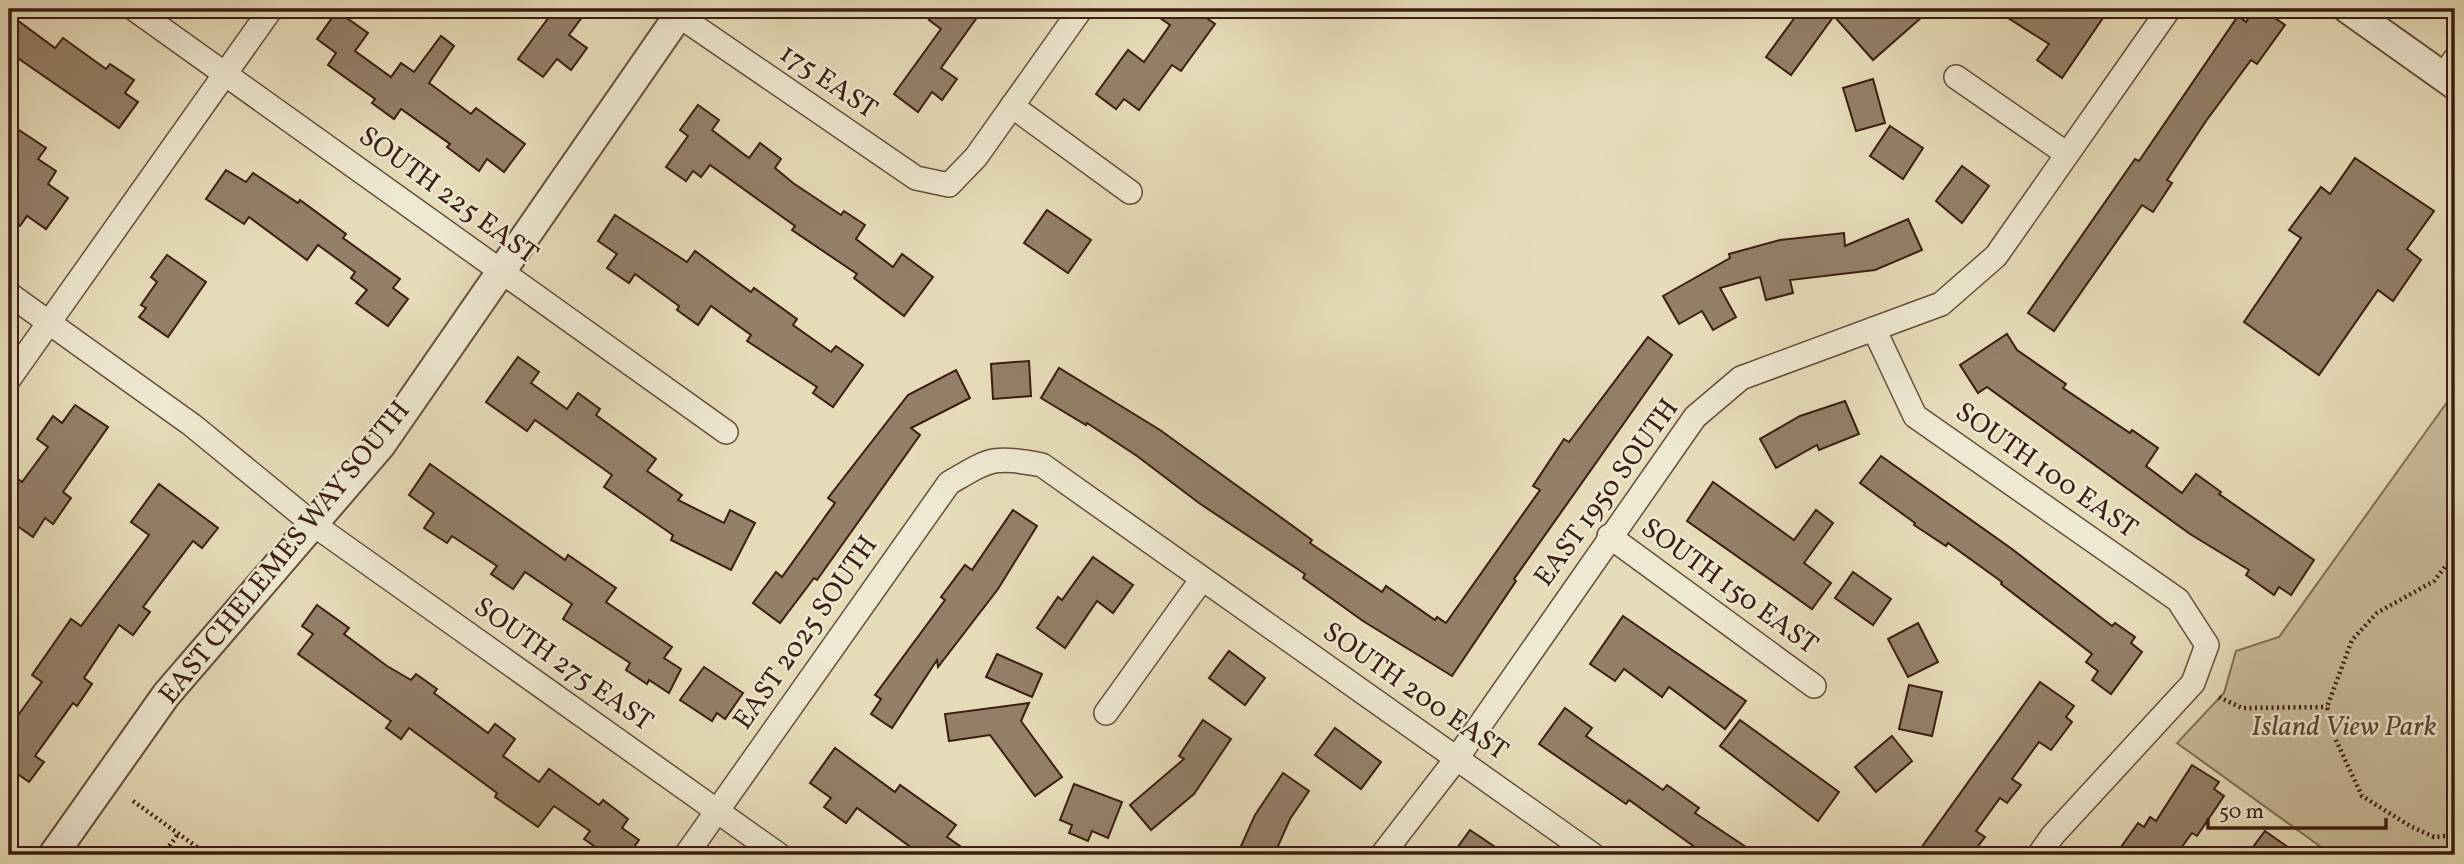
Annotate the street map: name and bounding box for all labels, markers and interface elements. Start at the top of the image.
street label: 175 EAST [771,35,885,129]
street label: SOUTH 225 EAST [350,118,546,274]
street label: EAST 1950 SOUTH [1525,391,1689,595]
street label: EAST CHELEMES WAY SOUTH [150,393,420,713]
street label: SOUTH 100 EAST [1947,393,2145,549]
street label: SOUTH 150 EAST [1632,509,1826,665]
street label: EAST 2025 SOUTH [724,528,888,738]
street label: SOUTH 275 EAST [465,588,661,742]
street label: SOUTH 200 EAST [1314,613,1516,771]
park label: Island View Park [2251,708,2437,747]
scale bar [2208,787,2387,831]
text: 50 m [2219,798,2264,827]

